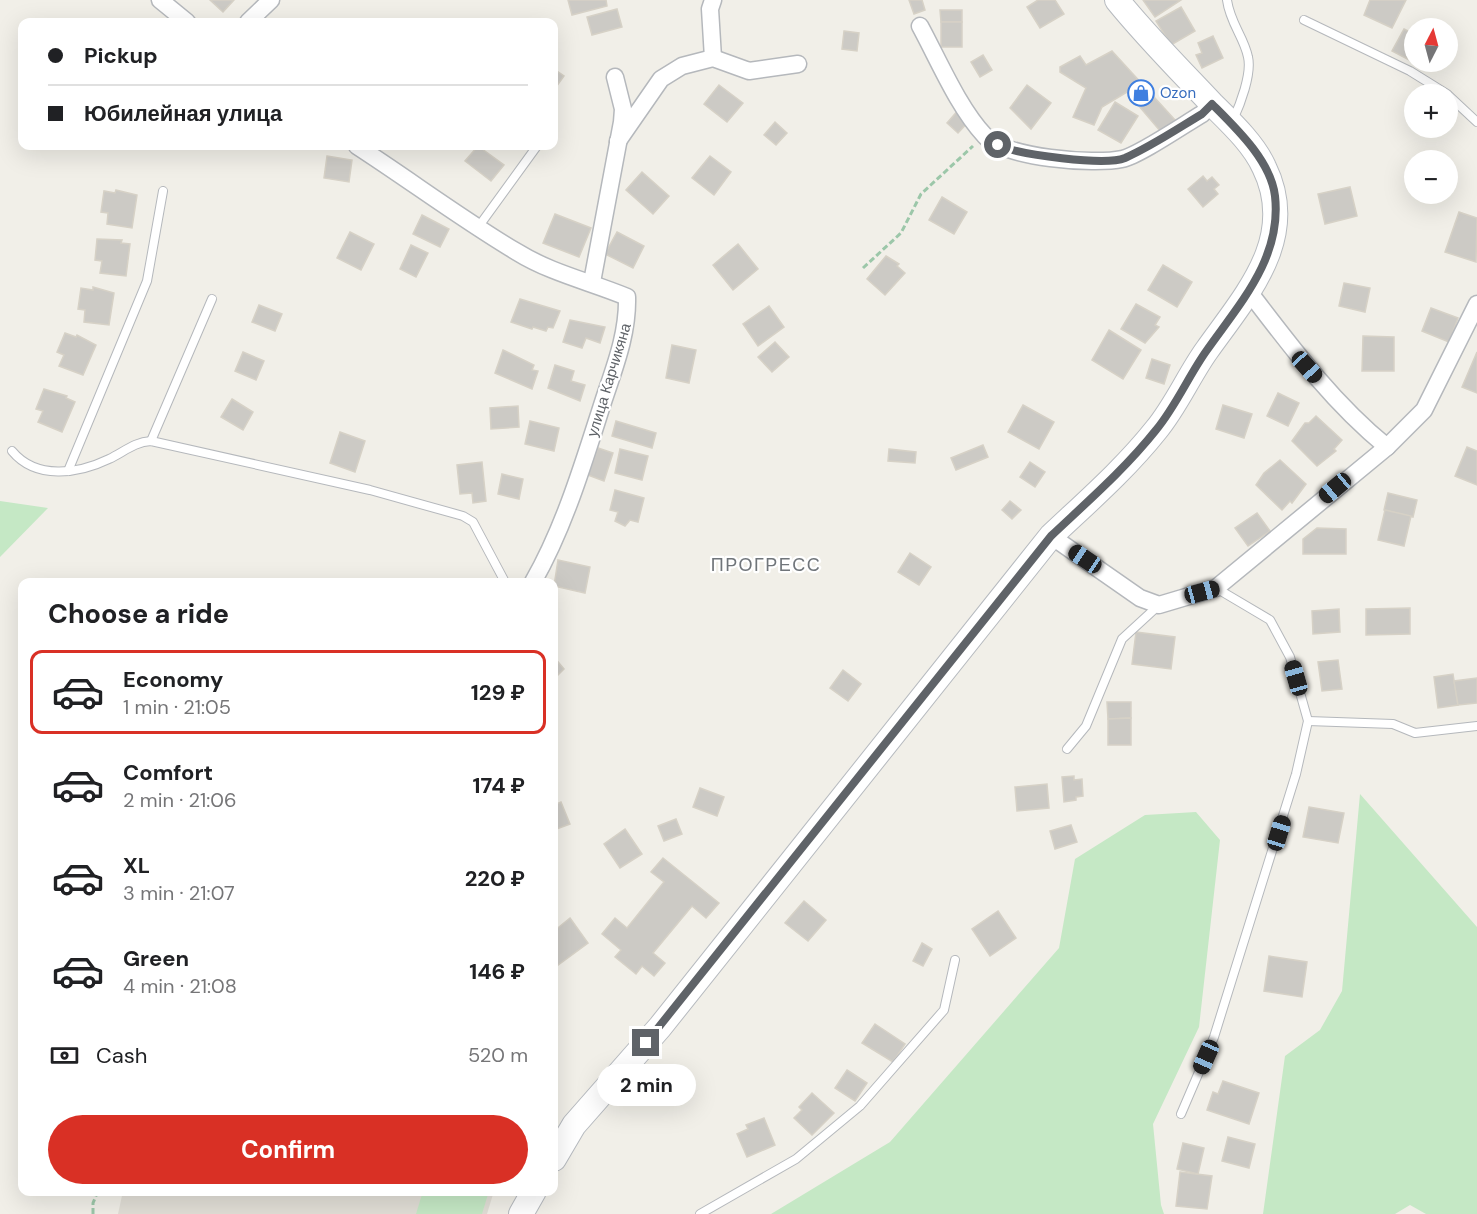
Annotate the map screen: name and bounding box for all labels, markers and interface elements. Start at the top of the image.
north arrow [1404,18,1458,72]
map controls [1404,18,1458,204]
text: Pickup [84,41,158,70]
shop icon: Ozon [1126,78,1156,108]
place label: Ozon [1160,83,1196,103]
button: + [1404,84,1458,138]
text: Юбилейная улица [84,99,282,128]
route start [984,131,1011,158]
button: − [1404,150,1458,204]
street label: улица Карчикяна [582,320,636,439]
car [1288,348,1326,386]
car [1315,470,1355,506]
car [1065,541,1105,577]
district label: ПРОГРЕСС [711,553,821,577]
car [1182,579,1222,605]
text: Choose a ride [48,596,229,631]
car [1282,658,1310,698]
icon: car [51,665,105,719]
text: Economy [123,665,223,694]
text: 129 ₽ [471,678,525,707]
text: 1 min · 21:05 [123,694,231,720]
icon: car [51,758,105,812]
text: Comfort [123,758,213,787]
text: 174 ₽ [473,771,525,800]
text: 2 min · 21:06 [123,787,237,813]
car [1265,813,1293,853]
icon: car [51,851,105,905]
text: XL [123,851,150,880]
text: 220 ₽ [465,864,525,893]
text: 3 min · 21:07 [123,880,235,906]
icon: car [51,944,105,998]
text: Green [123,944,189,973]
text: 146 ₽ [469,957,525,986]
text: 4 min · 21:08 [123,973,237,999]
route end [632,1029,659,1056]
car [1190,1037,1222,1077]
icon: cash [48,1039,81,1072]
text: Cash [96,1041,147,1070]
text: 520 m [468,1042,528,1068]
callout: 2 min [596,1064,696,1106]
text: 2 min [620,1072,673,1098]
button: Confirm [48,1115,528,1184]

